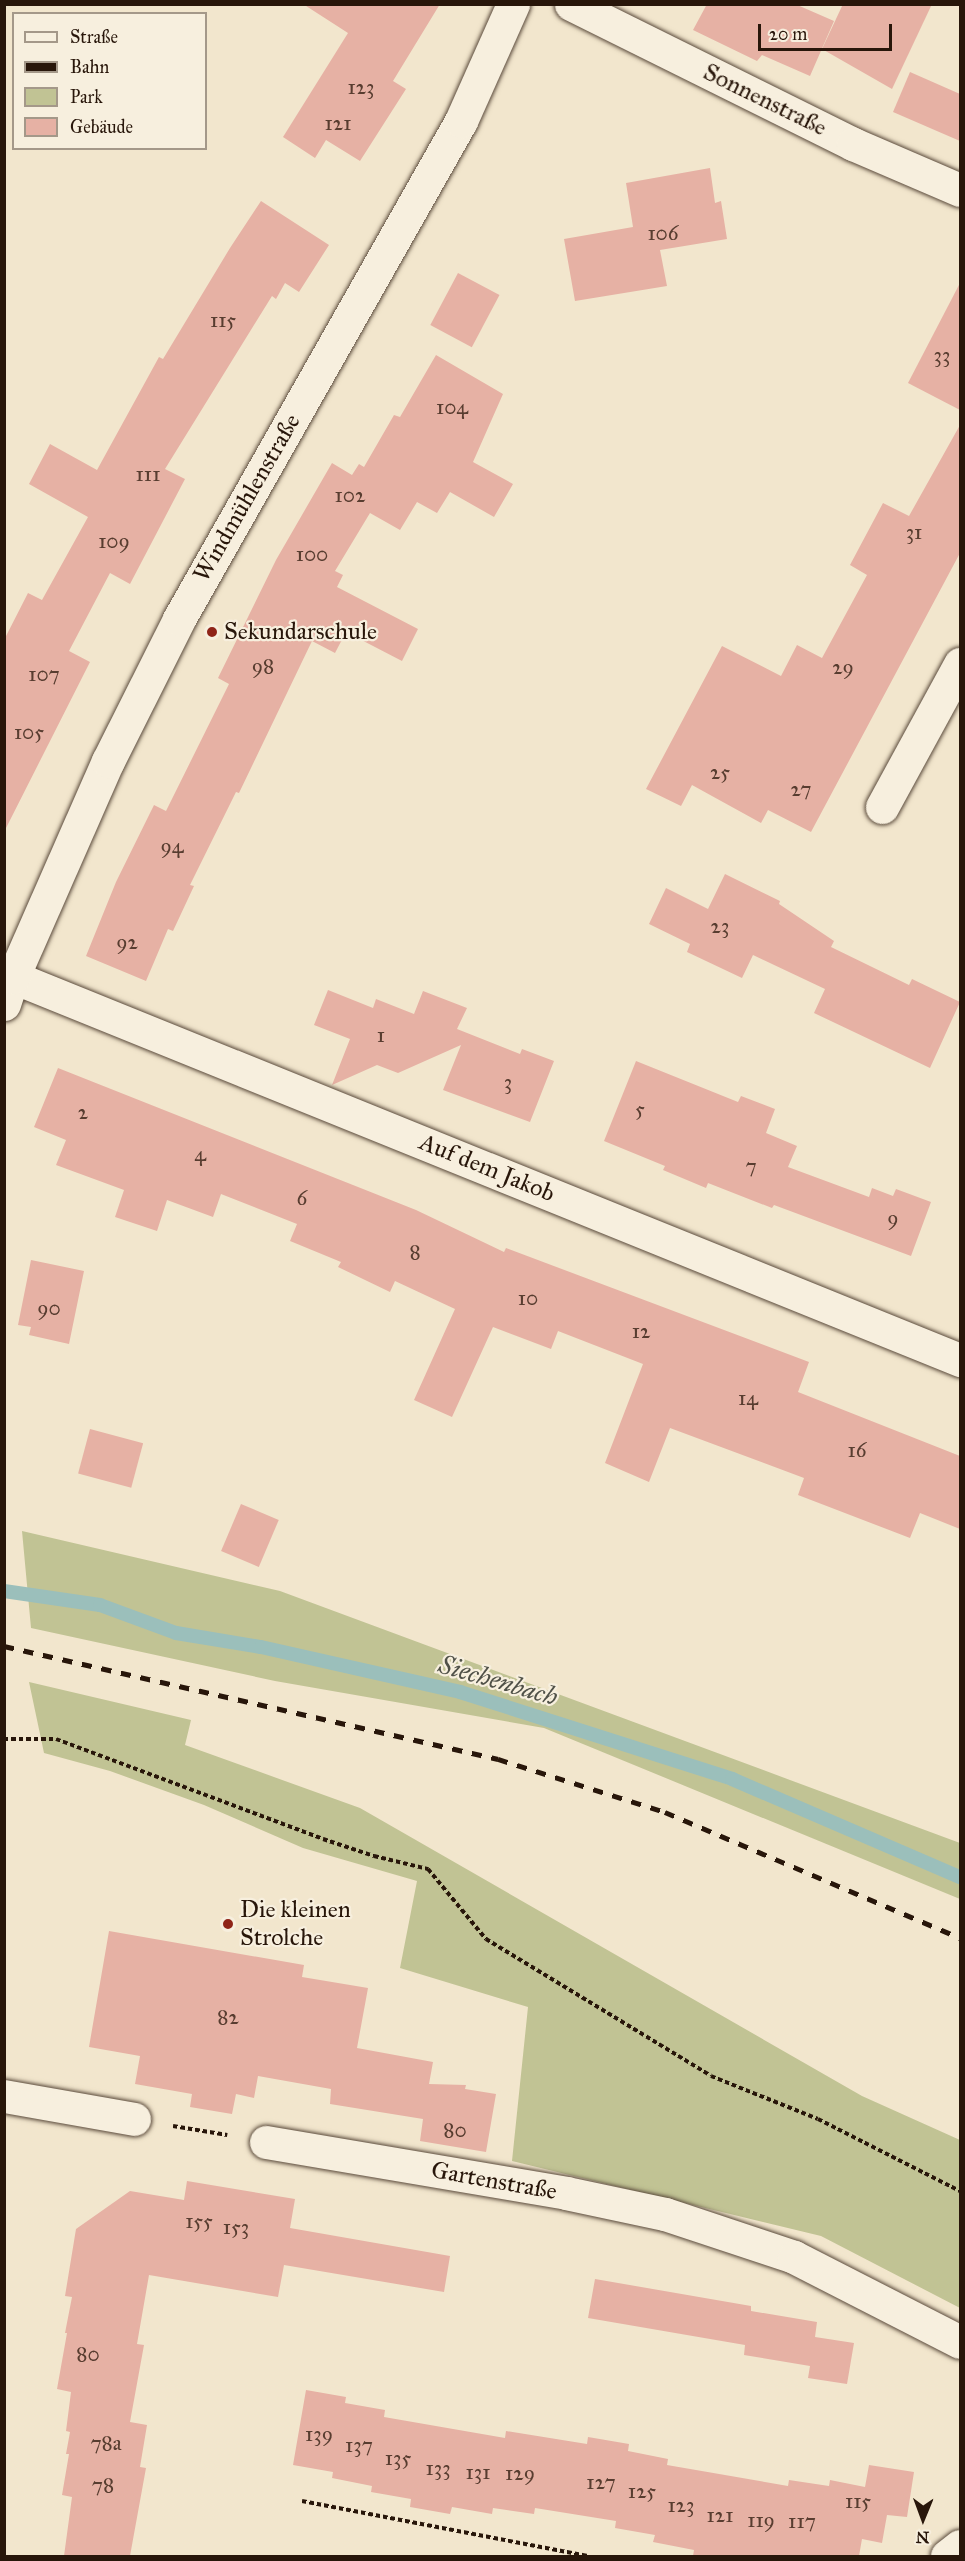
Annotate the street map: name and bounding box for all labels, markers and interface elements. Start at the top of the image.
legend [12,12,207,150]
scale bar [761,12,894,50]
text: 20 m [769,23,807,45]
text: Straße [70,26,118,48]
text: Bahn [70,56,109,78]
street label: Sonnenstraße [699,58,831,142]
house number: 123 [347,74,375,100]
text: Park [70,86,103,108]
house number: 121 [325,110,351,136]
text: Gebäude [70,116,133,138]
house number: 106 [647,220,679,246]
house number: 115 [210,307,236,333]
house number: 33 [934,342,950,368]
house number: 104 [436,394,468,420]
street label: Windmühlenstraße [187,409,307,587]
house number: 111 [136,461,160,487]
house number: 102 [335,482,365,508]
house number: 31 [906,519,922,545]
house number: 109 [98,528,130,554]
house number: 100 [296,541,328,567]
place label: Sekundarschule [224,618,377,646]
marker: Sekundarschule [205,625,219,639]
house number: 98 [252,653,274,679]
house number: 29 [832,654,854,680]
house number: 107 [28,661,60,687]
house number: 105 [14,719,44,745]
house number: 25 [710,759,730,785]
house number: 27 [790,776,812,802]
house number: 94 [161,833,183,859]
house number: 23 [711,913,729,939]
house number: 92 [116,929,138,955]
house number: 1 [377,1022,385,1048]
house number: 3 [504,1069,512,1095]
house number: 5 [635,1096,645,1122]
house number: 2 [78,1099,88,1125]
street label: Auf dem Jakob [415,1128,559,1208]
house number: 4 [194,1141,206,1167]
house number: 7 [745,1153,757,1179]
house number: 6 [297,1185,307,1211]
house number: 9 [887,1205,899,1231]
house number: 8 [409,1239,421,1265]
house number: 10 [518,1285,538,1311]
house number: 90 [37,1295,61,1321]
house number: 12 [632,1318,650,1344]
house number: 14 [738,1385,758,1411]
house number: 16 [847,1437,867,1463]
water label: Siechenbach [435,1649,561,1713]
place label: Die kleinen Strolche [240,1896,351,1952]
marker: Die kleinen Strolche [221,1917,235,1931]
house number: 82 [217,2004,239,2030]
house number: 80 [443,2117,467,2143]
street label: Gartenstraße [429,2156,559,2206]
house number: 155 [185,2208,213,2234]
house number: 153 [223,2214,249,2240]
house number: 80 [76,2341,100,2367]
house number: 139 [305,2421,333,2447]
house number: 78a [90,2430,122,2456]
house number: 137 [345,2432,373,2458]
house number: 135 [385,2445,411,2471]
house number: 133 [425,2455,451,2481]
house number: 131 [466,2459,490,2485]
house number: 129 [505,2460,535,2486]
house number: 127 [586,2469,616,2495]
house number: 78 [92,2472,114,2498]
house number: 125 [628,2478,656,2504]
house number: 115 [845,2488,871,2514]
north arrow [893,2489,953,2549]
house number: 123 [667,2492,695,2518]
house number: 121 [707,2502,733,2528]
house number: 119 [747,2507,775,2533]
house number: 117 [788,2508,816,2534]
text: N [916,2528,930,2547]

